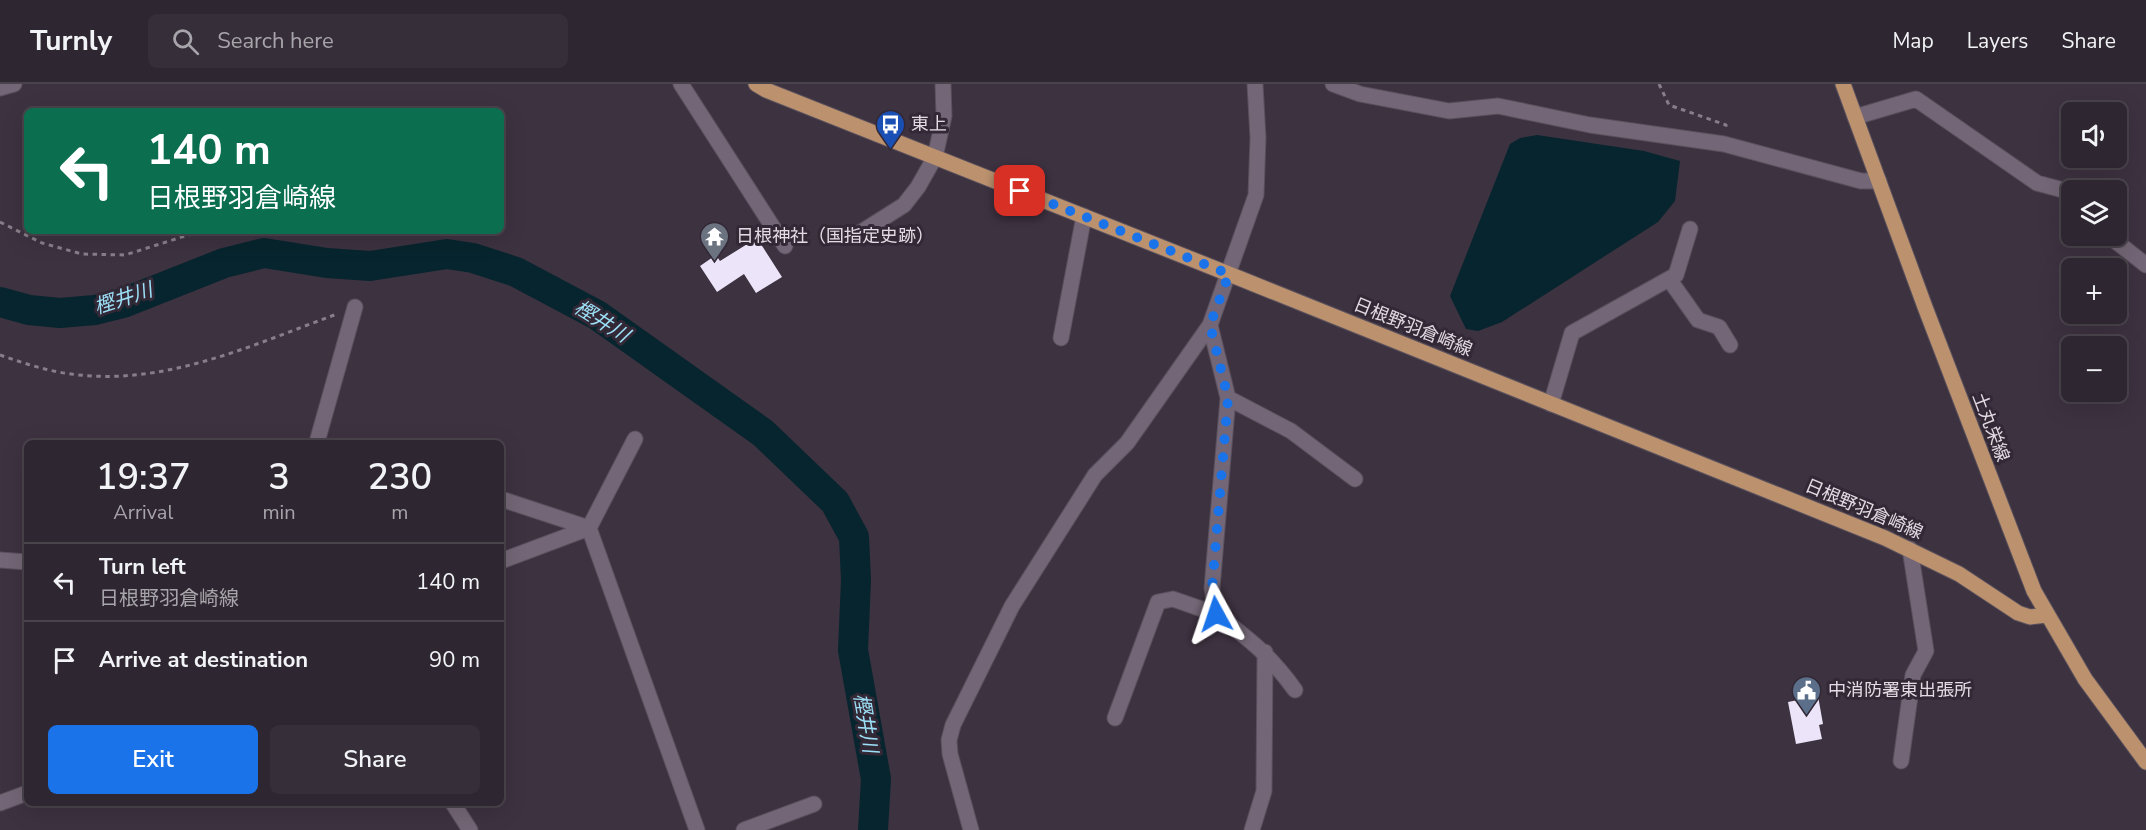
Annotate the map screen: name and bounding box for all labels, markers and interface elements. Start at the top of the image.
search box [148,14,568,68]
text: Turnly [30,22,112,60]
icon: search [169,25,202,58]
text: Search here [217,26,334,56]
text: Map [1892,27,1934,55]
text: Layers [1967,27,2028,55]
text: Share [2061,27,2116,55]
map controls [2061,102,2127,402]
button: sound [2061,102,2127,168]
bus stop icon: 東上 [874,108,906,150]
place label: 東上 [911,112,947,136]
text: 140 m [147,122,271,179]
icon: left [48,132,126,210]
pin [994,165,1045,216]
icon: arrive [1003,174,1036,207]
text: 日根野羽倉崎線 [147,180,336,217]
button: layers [2061,180,2127,246]
temple icon: 日根神社（国指定史跡） [699,220,731,262]
place label: 日根神社（国指定史跡） [736,224,934,248]
button: + [2061,258,2127,324]
water label: 樫井川 [90,276,158,321]
street label: 日根野羽倉崎線 [1350,292,1476,362]
water label: 樫井川 [569,294,636,350]
button: − [2061,336,2127,402]
street label: 土丸栄線 [1967,389,2015,465]
text: 19:37 [96,453,191,502]
text: 3 [268,453,290,502]
text: 230 [367,453,432,502]
street label: 日根野羽倉崎線 [1801,473,1927,545]
text: Arrival [113,499,173,526]
text: min [263,499,296,526]
text: m [391,499,408,526]
text: Turn left [99,552,186,582]
icon: left [48,566,81,599]
text: 140 m [416,567,480,597]
position arrow [1184,582,1248,646]
text: 日根野羽倉崎線 [99,585,239,612]
icon: arrive [48,644,81,677]
text: Arrive at destination [99,645,308,675]
text: 90 m [429,645,480,675]
public building icon: 中消防署東出張所 [1791,674,1823,716]
place label: 中消防署東出張所 [1828,678,1972,702]
water label: 樫井川 [847,691,884,757]
button: Exit [48,725,258,794]
button: Share [270,725,480,794]

